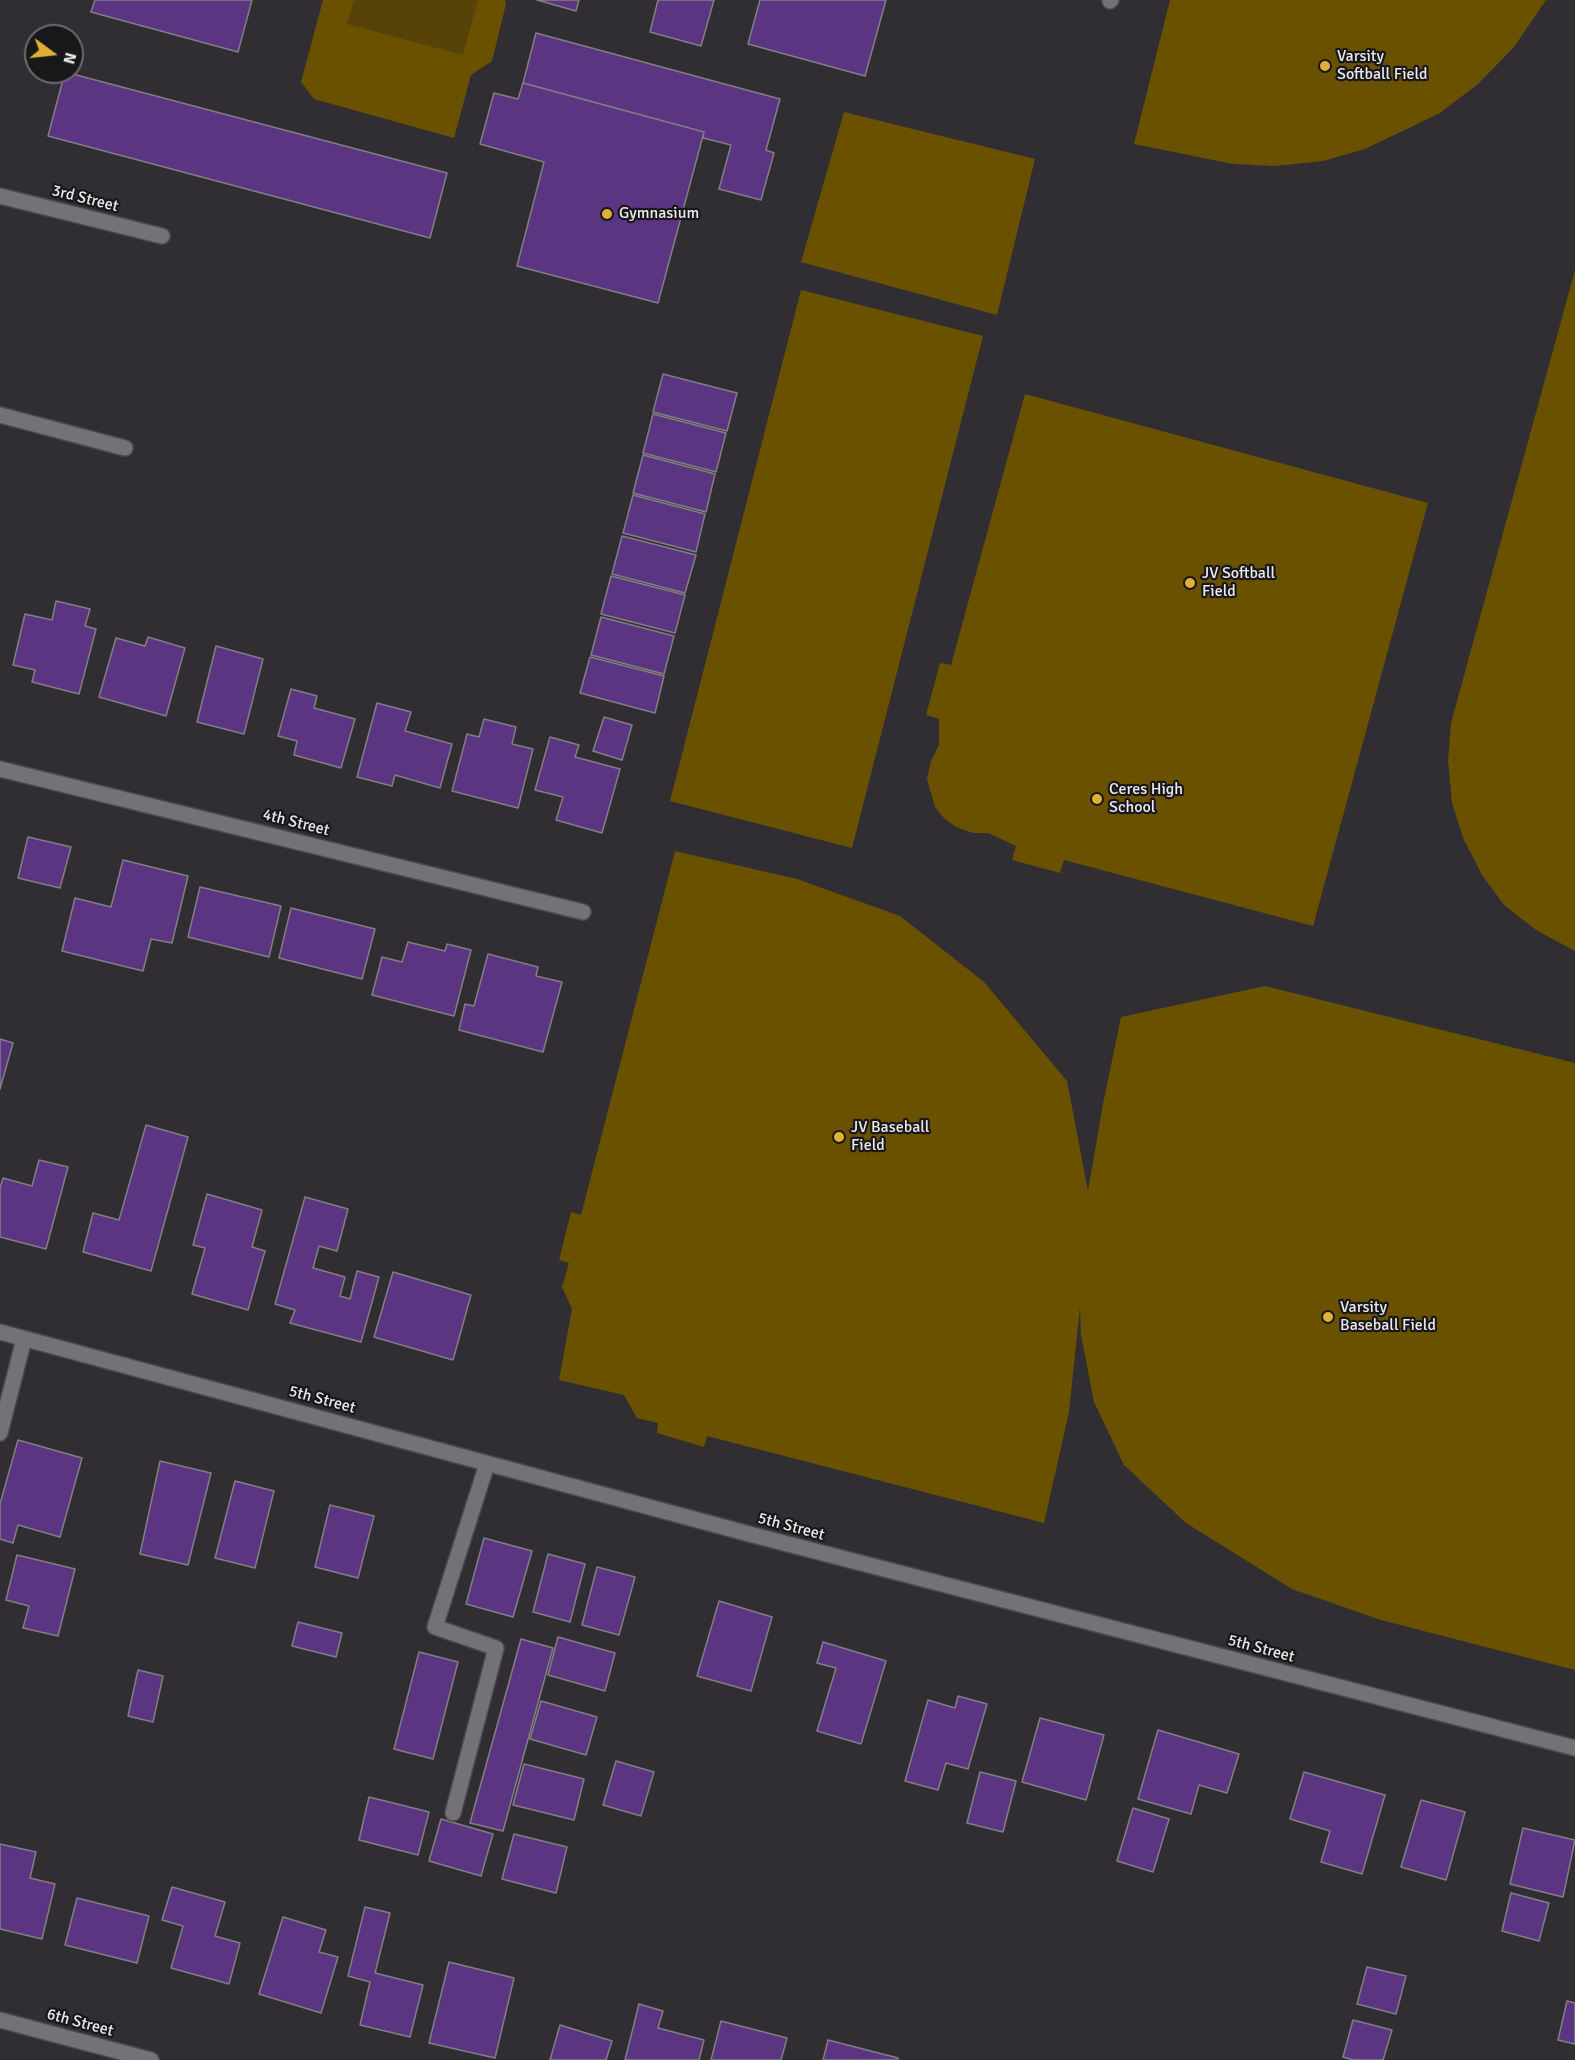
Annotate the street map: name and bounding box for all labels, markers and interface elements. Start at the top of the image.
north arrow [24,24,84,84]
place label: Varsity Softball Field [1337,47,1428,85]
text: N [58,50,81,66]
marker: Varsity Softball Field [1318,59,1332,73]
street label: 3rd Street [50,181,120,217]
place label: Gymnasium [619,204,699,224]
marker: Gymnasium [600,207,614,221]
place label: JV Softball Field [1202,564,1275,602]
marker: JV Softball Field [1183,576,1197,590]
place label: Ceres High School [1109,780,1183,818]
marker: Ceres High School [1090,792,1104,806]
street label: 4th Street [261,805,331,841]
place label: JV Baseball Field [851,1118,929,1156]
marker: JV Baseball Field [832,1130,846,1144]
place label: Varsity Baseball Field [1340,1298,1436,1336]
marker: Varsity Baseball Field [1321,1310,1335,1324]
street label: 5th Street [287,1382,357,1418]
street label: 5th Street [756,1509,826,1545]
street label: 5th Street [1226,1631,1296,1667]
street label: 6th Street [45,2005,115,2041]

